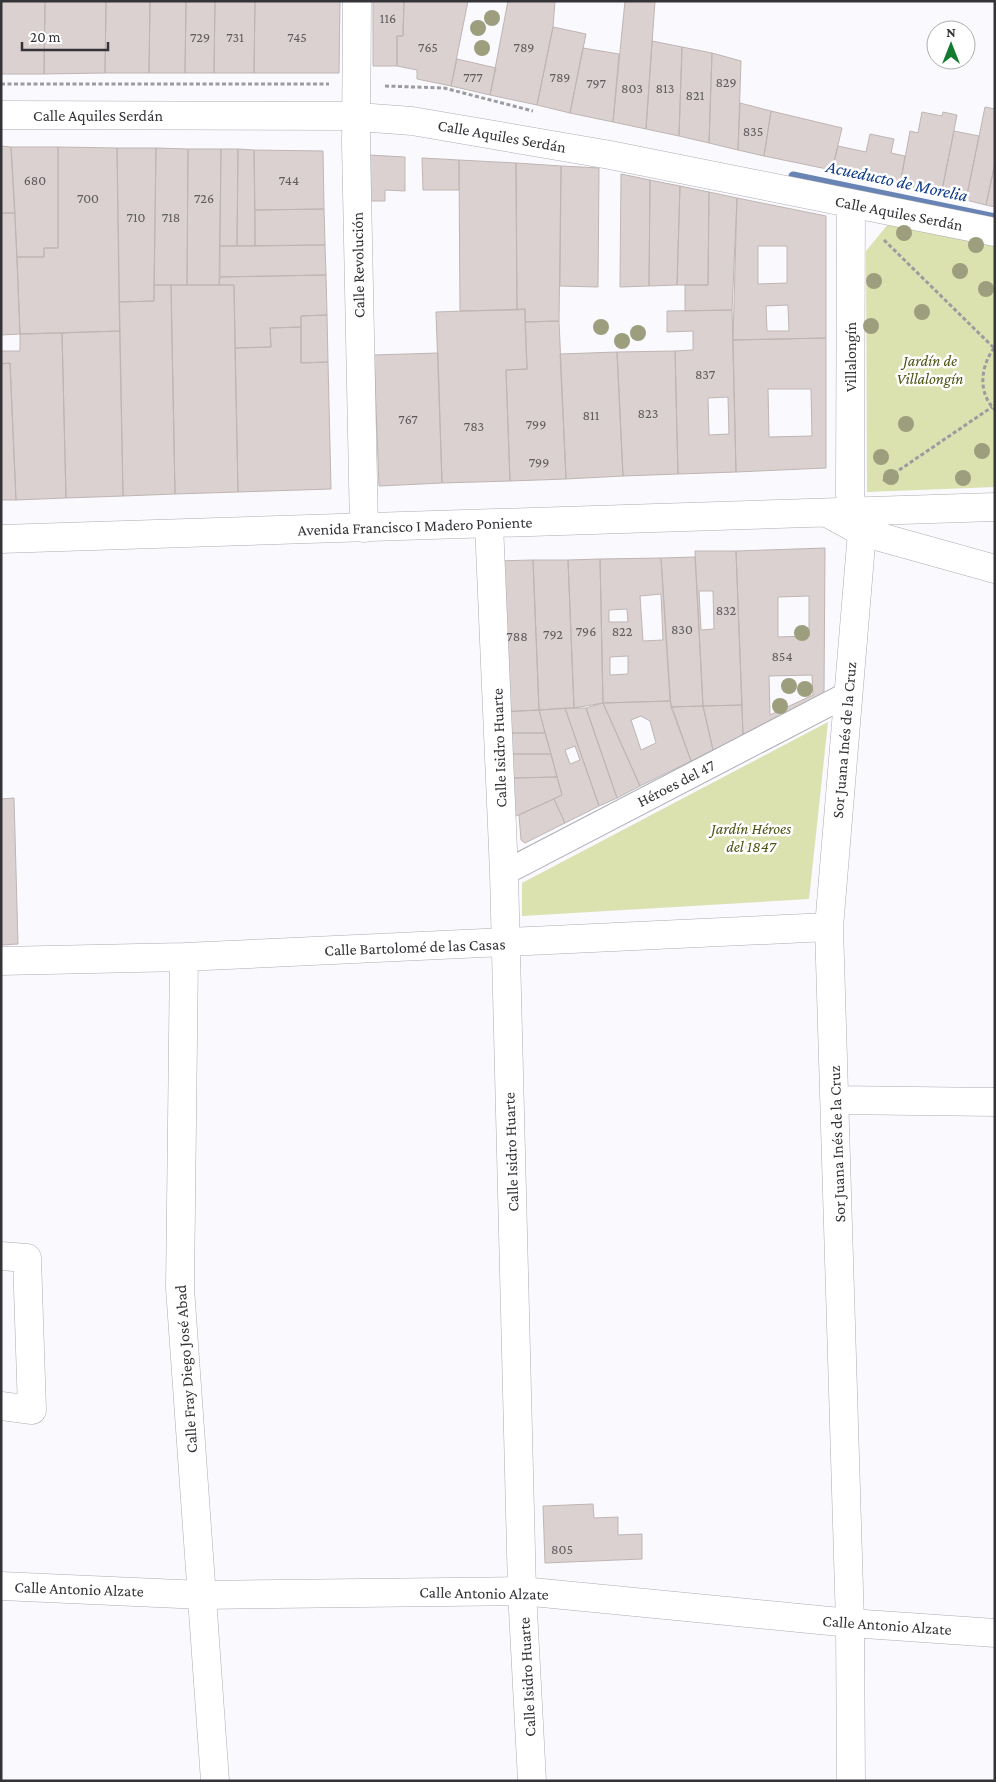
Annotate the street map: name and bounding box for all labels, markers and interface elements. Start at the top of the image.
house number: 116 [380,10,396,26]
scale bar [22,20,109,52]
north arrow [926,20,976,70]
text: N [946,24,956,40]
text: 20 m [30,29,61,45]
house number: 729 [190,29,210,45]
house number: 731 [226,29,244,45]
house number: 745 [287,29,307,45]
house number: 765 [418,39,438,55]
house number: 789 [514,39,534,55]
house number: 777 [463,69,483,85]
house number: 789 [550,69,570,85]
house number: 829 [715,74,737,90]
house number: 797 [586,75,606,91]
house number: 803 [621,80,643,96]
house number: 813 [656,80,674,96]
house number: 821 [686,87,705,103]
street label: Calle Aquiles Serdán [33,107,163,125]
street label: Calle Aquiles Serdán [436,116,568,157]
house number: 835 [743,123,763,139]
water label: Acueducto de Morelia [823,156,970,206]
house number: 680 [24,172,46,188]
house number: 744 [279,172,299,188]
house number: 700 [77,190,99,206]
house number: 726 [194,190,214,206]
street label: Calle Aquiles Serdán [833,192,965,235]
house number: 710 [126,209,146,225]
house number: 718 [162,209,180,225]
street label: Calle Revolución [349,211,367,318]
street label: Villalongín [842,322,860,392]
park label: Jardín de Villalongín [897,352,963,388]
house number: 837 [695,366,716,382]
house number: 823 [638,405,658,421]
house number: 811 [583,407,600,423]
house number: 767 [398,411,418,427]
house number: 799 [526,416,546,432]
house number: 783 [464,418,484,434]
house number: 799 [529,454,549,470]
street label: Avenida Francisco I Madero Poniente [297,513,533,539]
house number: 832 [716,602,737,618]
house number: 830 [671,621,693,637]
house number: 796 [576,623,596,639]
house number: 822 [612,623,633,639]
house number: 792 [543,626,563,642]
house number: 788 [506,628,528,644]
house number: 854 [771,648,793,664]
street label: Sor Juana Inés de la Cruz [829,661,860,819]
street label: Calle Isidro Huarte [488,688,510,808]
street label: Héroes del 47 [634,756,718,810]
park label: Jardín Héroes del 1847 [708,820,791,855]
street label: Calle Bartolomé de las Casas [324,935,506,959]
street label: Sor Juana Inés de la Cruz [826,1065,849,1223]
street label: Calle Isidro Huarte [500,1092,522,1212]
street label: Calle Fray Diego José Abad [172,1284,201,1454]
house number: 805 [551,1541,573,1557]
street label: Calle Antonio Alzate [14,1578,144,1600]
street label: Calle Antonio Alzate [419,1583,549,1603]
street label: Calle Antonio Alzate [822,1612,952,1638]
street label: Calle Isidro Huarte [515,1617,539,1737]

